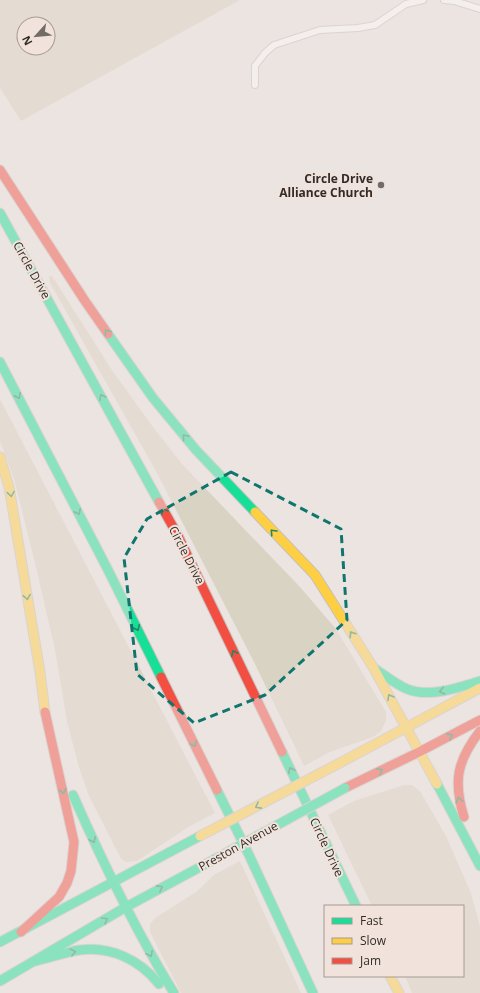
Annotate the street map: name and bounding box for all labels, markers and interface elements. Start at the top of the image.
north arrow [16,16,56,56]
text: N [18,33,35,48]
place label: Circle Drive Alliance Church [279,170,373,201]
marker: Circle Drive Alliance Church [376,180,386,190]
street label: Circle Drive [9,238,55,302]
one-way arrow [105,330,112,337]
one-way arrow [13,392,21,400]
one-way arrow [99,394,107,401]
one-way arrow [182,434,189,441]
one-way arrow [6,491,15,497]
one-way arrow [73,508,81,515]
one-way arrow [161,508,169,515]
street label: Circle Drive [165,523,209,587]
one-way arrow [271,529,278,536]
one-way arrow [22,594,31,600]
one-way arrow [132,623,140,631]
one-way arrow [349,631,357,638]
one-way arrow [231,649,239,657]
one-way arrow [439,686,445,694]
one-way arrow [387,694,394,701]
one-way arrow [445,733,453,740]
one-way arrow [190,740,197,747]
one-way arrow [288,766,296,774]
one-way arrow [376,768,383,776]
one-way arrow [58,788,66,794]
one-way arrow [456,796,464,803]
one-way arrow [255,801,262,808]
street label: Circle Drive [306,815,348,880]
street label: Preston Avenue [195,817,281,875]
one-way arrow [88,836,96,844]
one-way arrow [156,886,164,893]
legend [324,905,464,977]
text: Fast [360,912,383,929]
one-way arrow [101,917,108,924]
text: Slow [360,932,387,949]
one-way arrow [69,948,76,957]
one-way arrow [145,950,153,957]
text: Jam [359,952,381,969]

